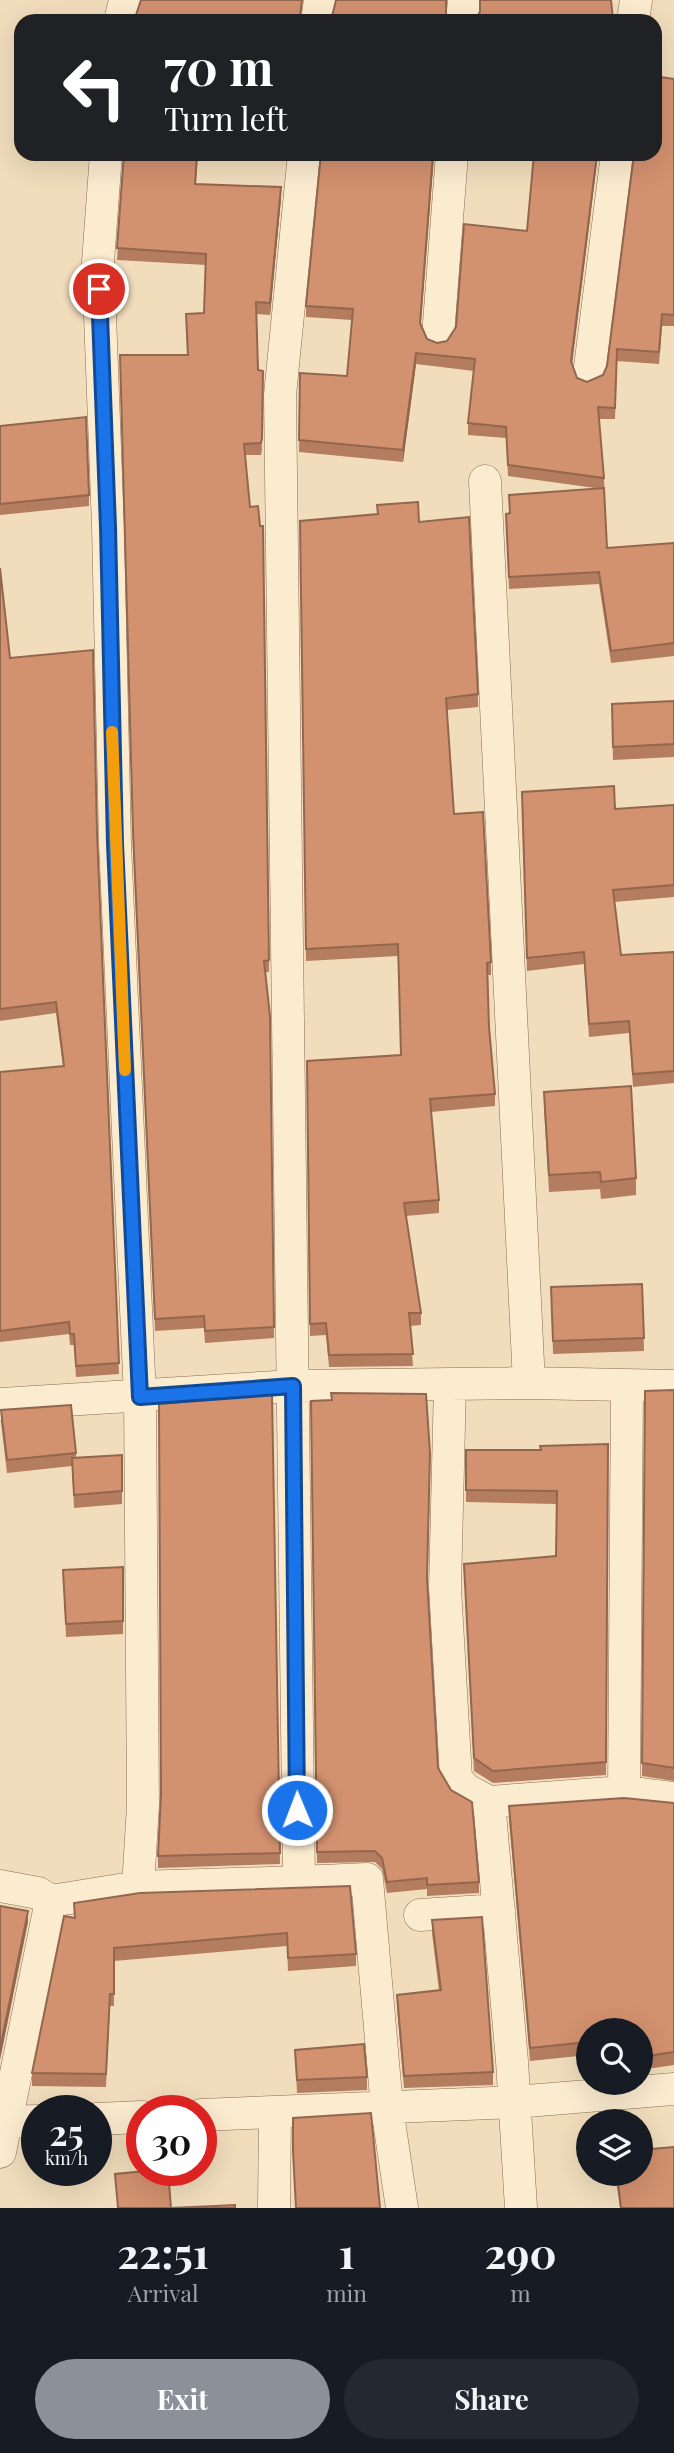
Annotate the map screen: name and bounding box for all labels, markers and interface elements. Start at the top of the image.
text: 70 m [164,33,274,98]
icon: left [49,42,140,133]
text: Turn left [164,96,288,139]
pin [69,259,129,319]
icon: arrive [80,270,118,308]
position arrow [260,1773,334,1847]
map controls [576,2018,653,2186]
button: search [576,2018,653,2095]
speed limit sign: 30 [126,2095,217,2186]
text: 25 [49,2108,84,2155]
button: layers [576,2109,653,2186]
text: km/h [45,2146,88,2170]
text: 22:51 [117,2224,209,2280]
text: 1 [339,2224,355,2280]
text: 290 [484,2224,557,2280]
text: Arrival [128,2277,198,2308]
text: min [326,2277,367,2308]
text: m [510,2277,531,2308]
button: Exit [35,2359,330,2439]
button: Share [344,2359,639,2439]

